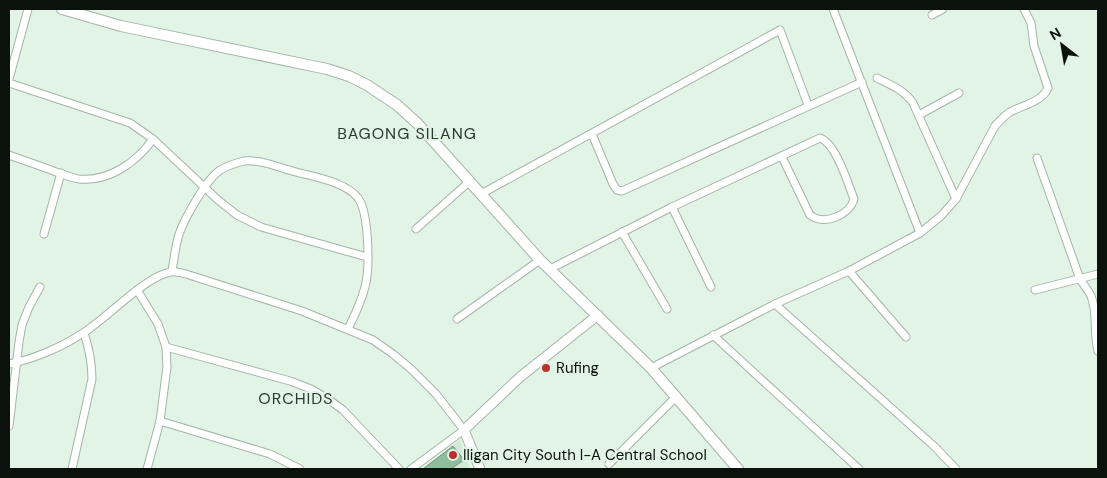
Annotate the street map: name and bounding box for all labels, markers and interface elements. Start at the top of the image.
north arrow [1037,20,1087,70]
text: N [1046,24,1064,44]
district label: BAGONG SILANG [337,123,477,144]
place label: Rufing [556,358,599,378]
marker: Rufing [540,362,552,374]
district label: ORCHIDS [258,388,334,409]
place label: Iligan City South I-A Central School [463,445,707,465]
marker: Iligan City South I-A Central School [447,449,459,461]

